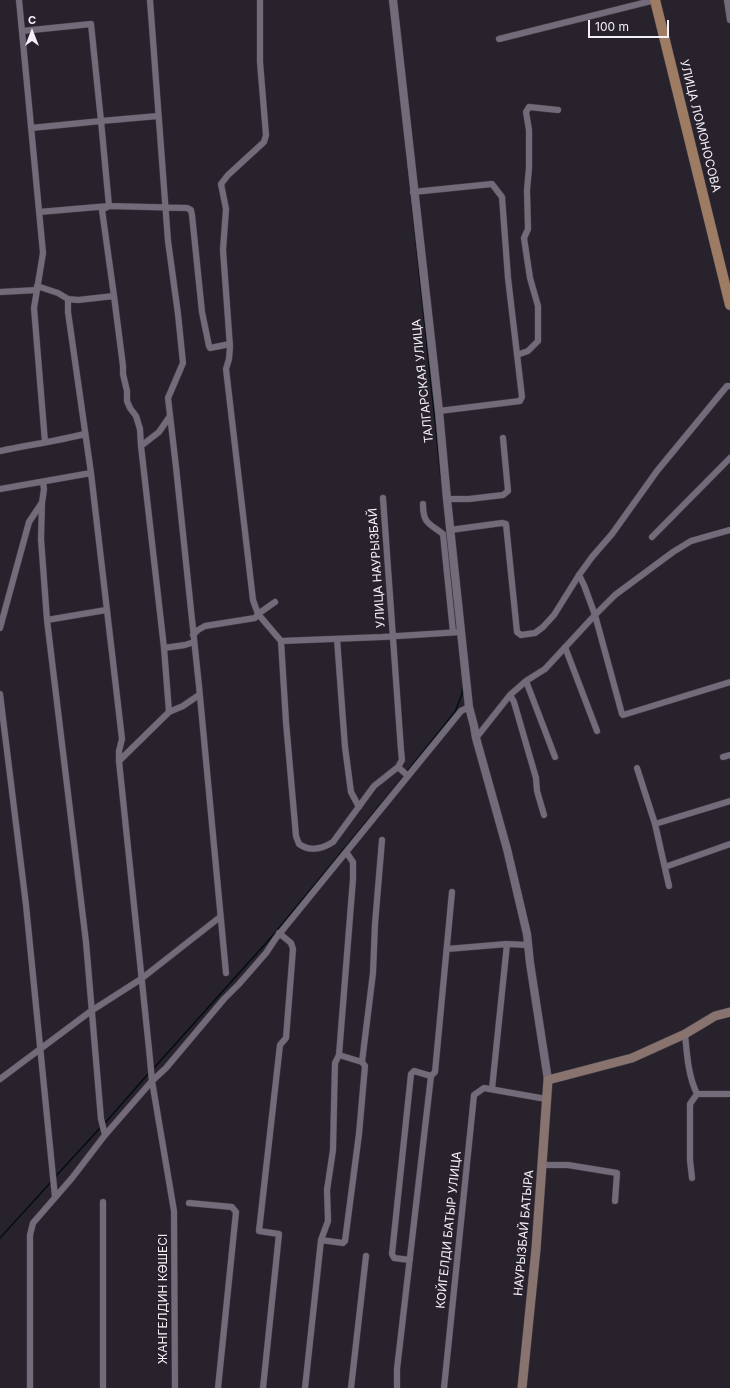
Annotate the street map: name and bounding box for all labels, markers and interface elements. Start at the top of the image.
north arrow [12,12,52,52]
scale bar [590,12,671,38]
text: С [28,13,36,27]
text: 100 m [595,19,629,34]
street label: УЛИЦА ЛОМОНОСОВА [677,58,723,194]
street label: ТАЛГАРСКАЯ УЛИЦА [409,318,437,444]
street label: УЛИЦА НАУРЫЗБАЙ [366,507,388,629]
street label: КОЙГЕЛДИ БАТЫР УЛИЦА [434,1151,464,1309]
street label: НАУРЫЗБАЙ БАТЫРА [511,1169,537,1297]
street label: ЖАНГЕЛДИН КӨШЕСІ [156,1234,170,1364]

